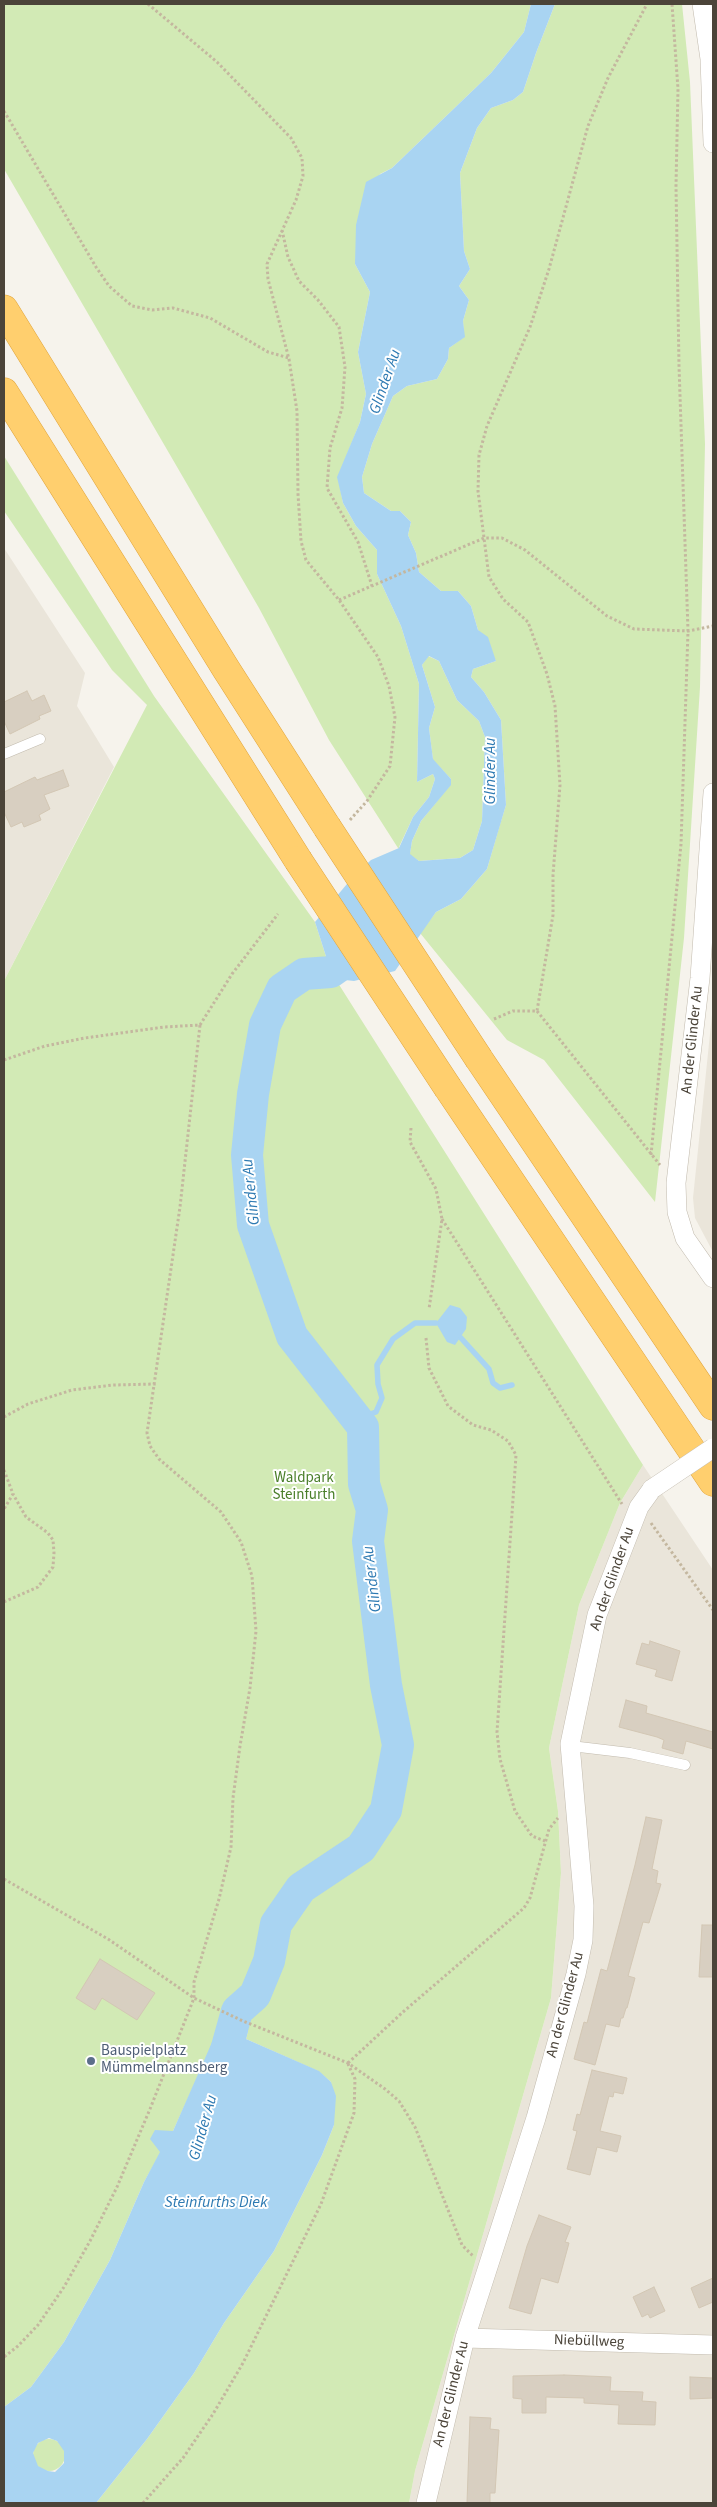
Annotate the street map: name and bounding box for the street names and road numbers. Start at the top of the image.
street label: An der Glinder Au [678,985,708,1095]
street label: An der Glinder Au [587,1525,639,1633]
street label: An der Glinder Au [543,1950,589,2060]
street label: Niebüllweg [553,2332,625,2352]
street label: An der Glinder Au [430,2339,474,2449]

